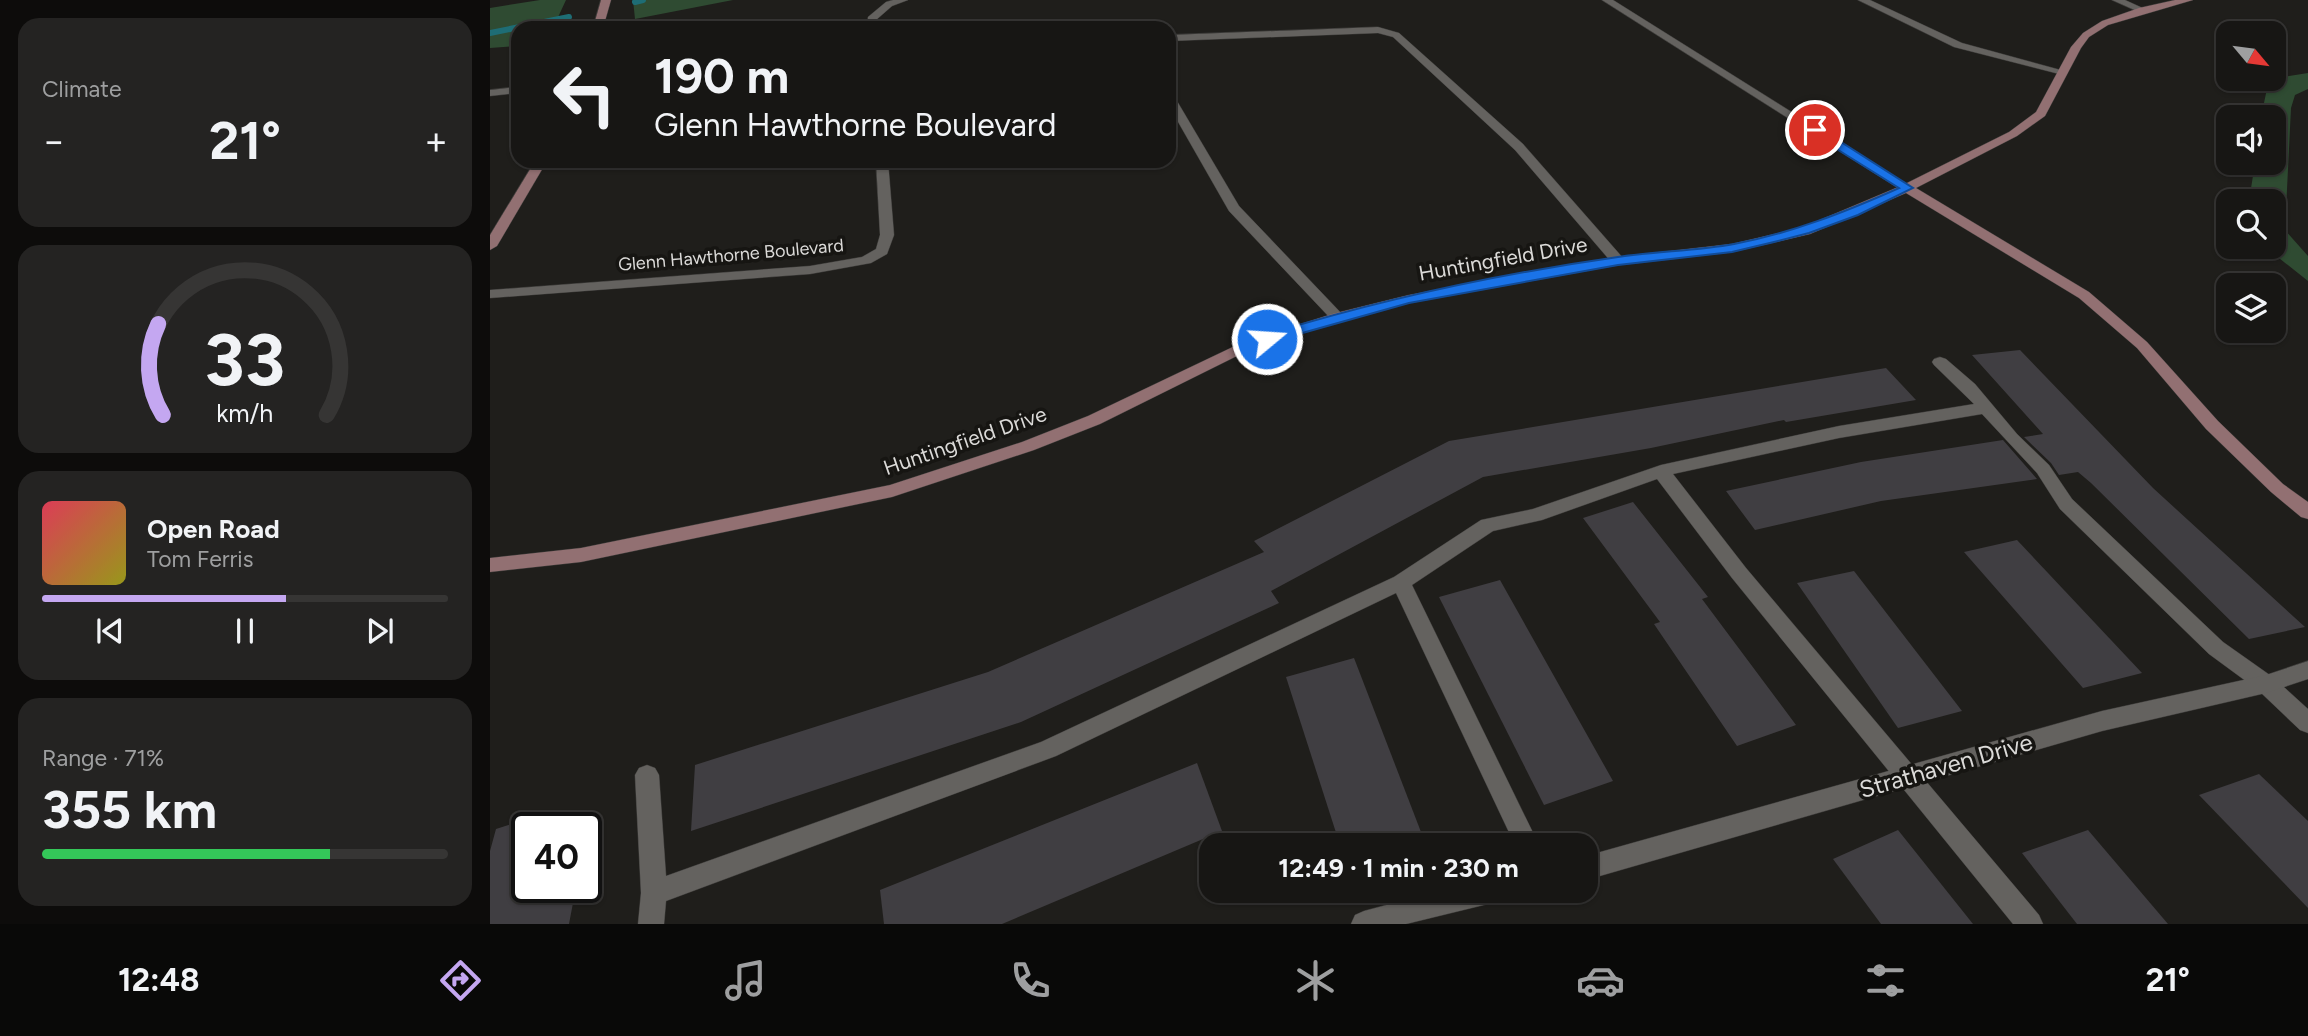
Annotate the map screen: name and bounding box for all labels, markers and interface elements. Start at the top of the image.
north arrow [2216,21,2286,91]
map controls [2216,21,2286,343]
text: 190 m [654,46,789,105]
icon: left [539,49,630,140]
text: Climate [42,75,121,103]
pin [1785,100,1845,160]
button: sound [2216,105,2286,175]
text: Glenn Hawthorne Boulevard [654,106,1056,144]
text: 21° [209,110,281,172]
icon: arrive [1796,111,1834,149]
text: − [42,118,66,164]
text: + [424,118,448,164]
button: search [2216,189,2286,259]
street label: Huntingfield Drive [1417,231,1589,286]
street label: Glenn Hawthorne Boulevard [617,234,845,276]
button: layers [2216,273,2286,343]
position arrow [1230,302,1304,376]
text: 33 [205,316,285,403]
text: km/h [216,398,274,428]
street label: Huntingfield Drive [880,401,1050,480]
text: Open Road [147,513,280,545]
text: Tom Ferris [147,545,253,573]
icon: previous [91,612,129,650]
icon: pause [226,612,264,650]
icon: next [361,612,399,650]
street label: Strathaven Drive [1856,727,2036,804]
text: Range · 71% [42,744,164,772]
text: 355 km [42,779,217,841]
speed limit sign: 40 [511,812,602,903]
text: 12:49 · 1 min · 230 m [1278,852,1519,884]
icon: directions [436,956,485,1005]
icon: music [721,956,770,1005]
icon: phone [1006,956,1055,1005]
icon: climate [1291,956,1340,1005]
icon: car [1576,956,1625,1005]
icon: filters [1861,956,1910,1005]
text: 12:48 [118,961,200,999]
text: 21° [2146,961,2190,999]

